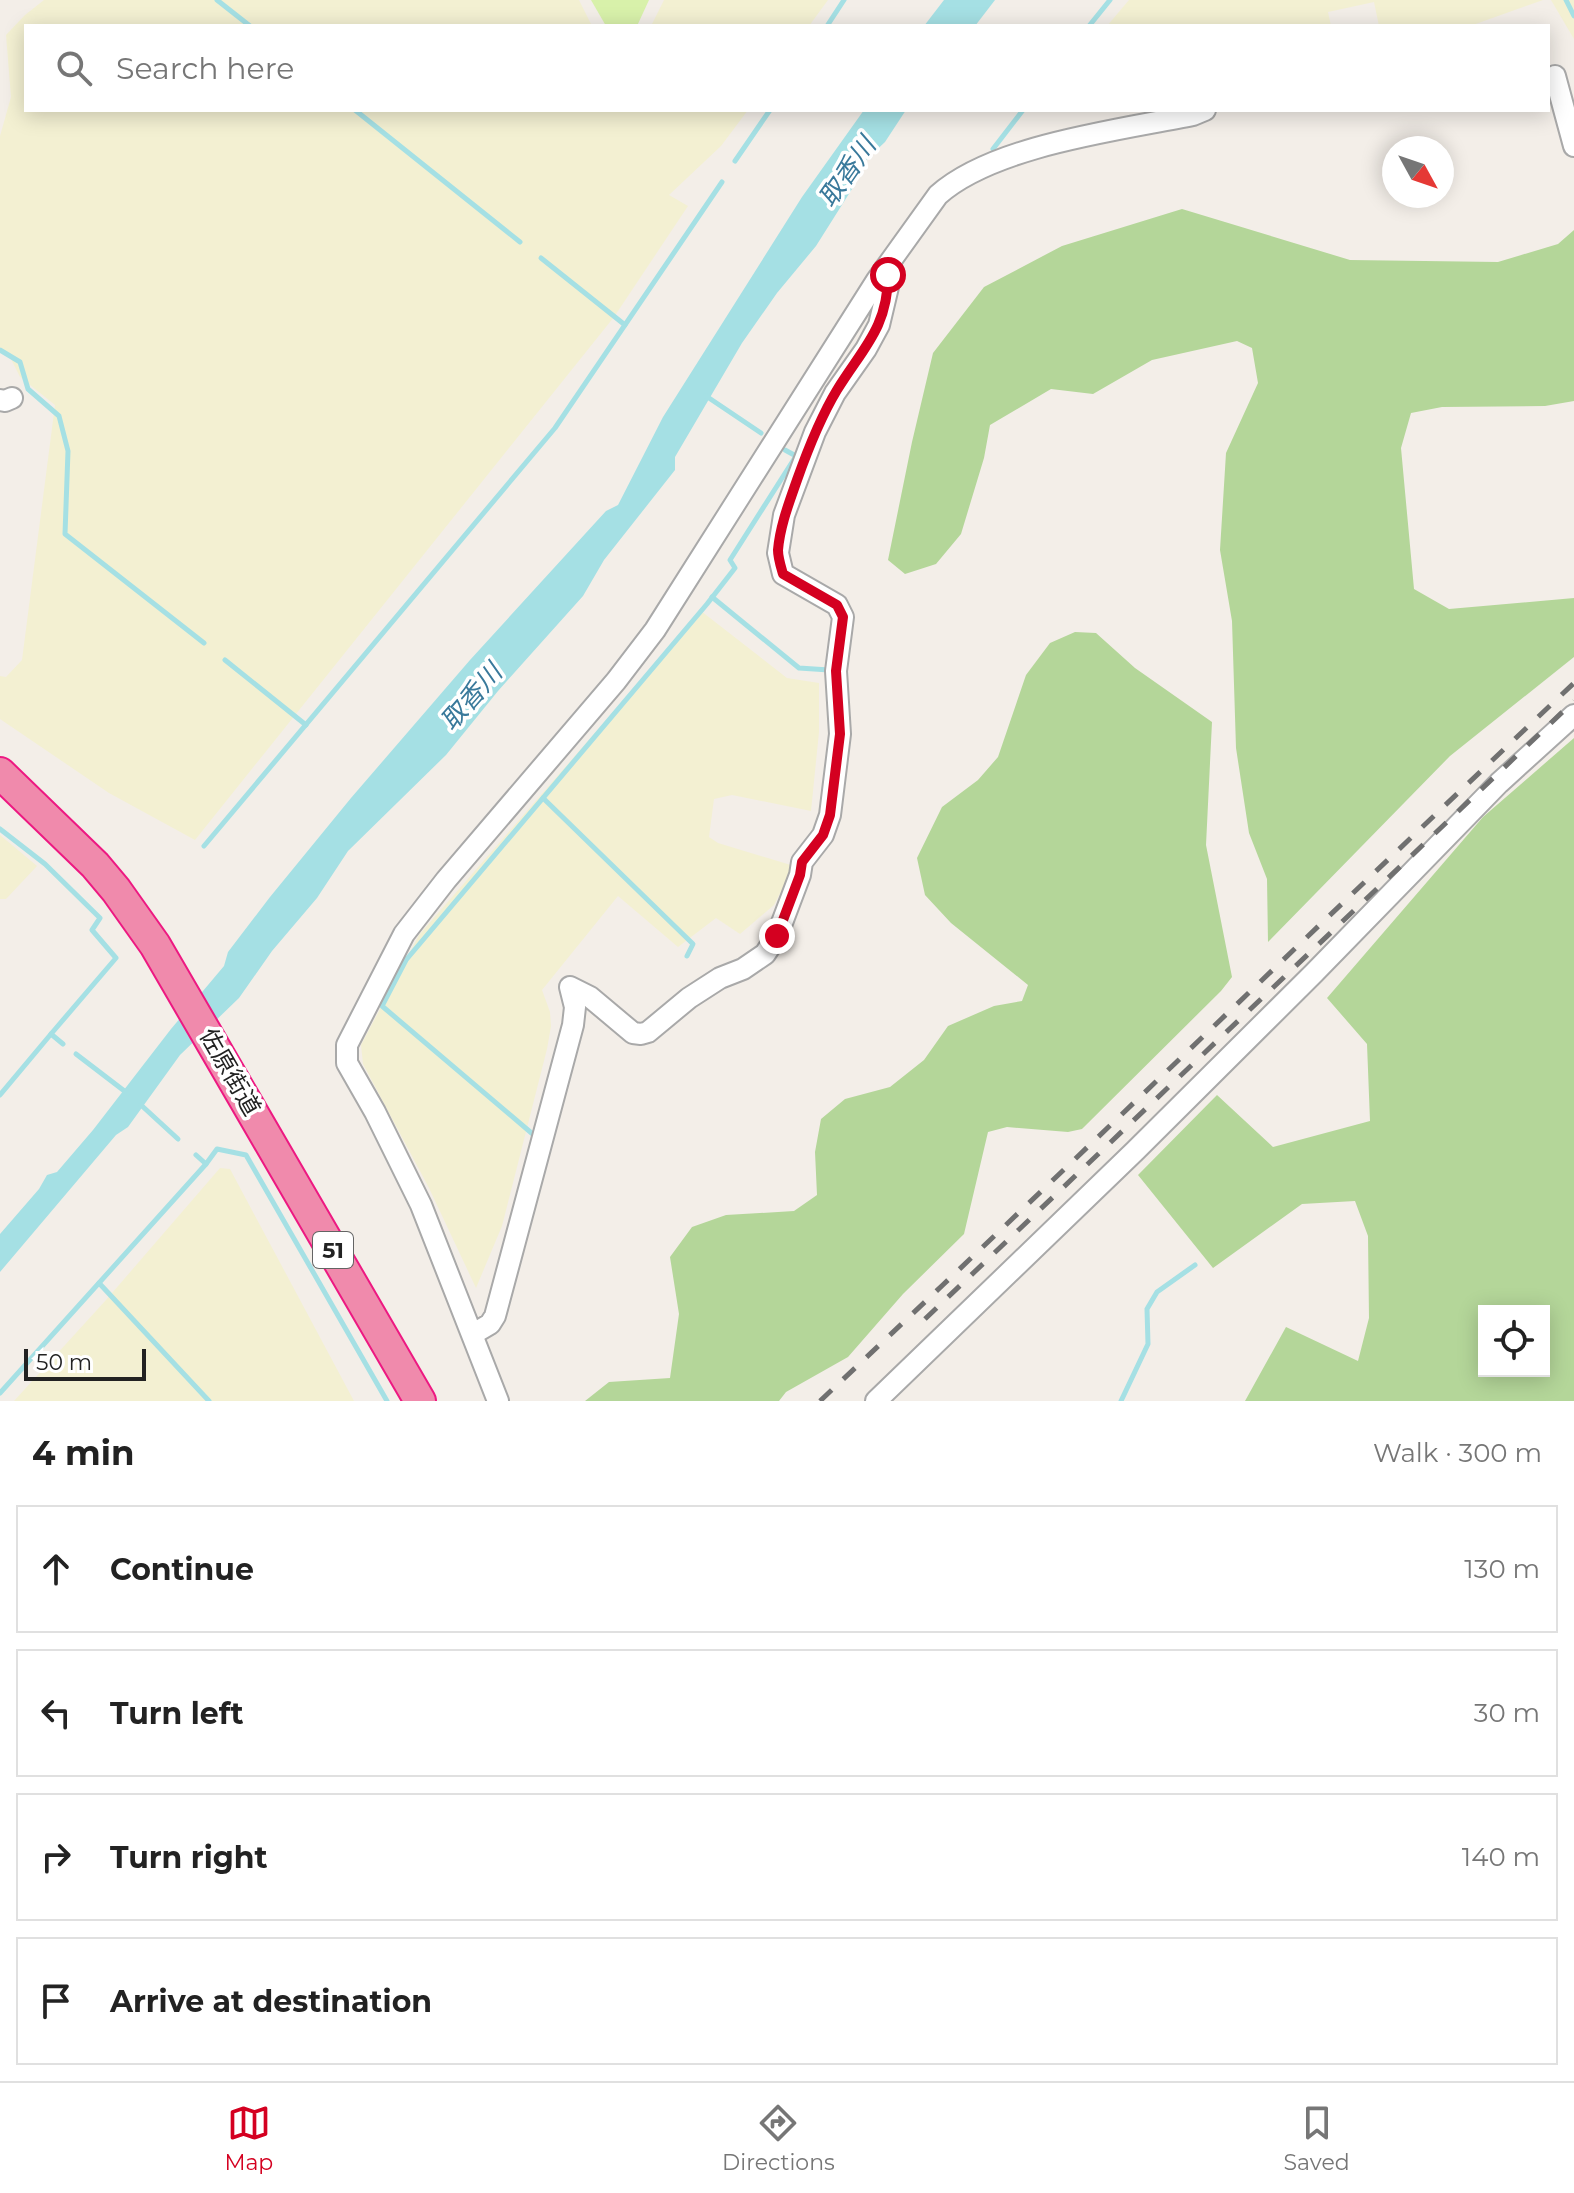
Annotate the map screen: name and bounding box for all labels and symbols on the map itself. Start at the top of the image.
water label: 取香川 [812,128,884,213]
north arrow [1382,136,1454,208]
route start [870,257,906,293]
water label: 取香川 [433,655,511,737]
route end [759,918,795,954]
street label: 佐原街道 [194,1023,267,1121]
road number: 51 [313,1232,353,1268]
scale bar [24,1345,146,1381]

